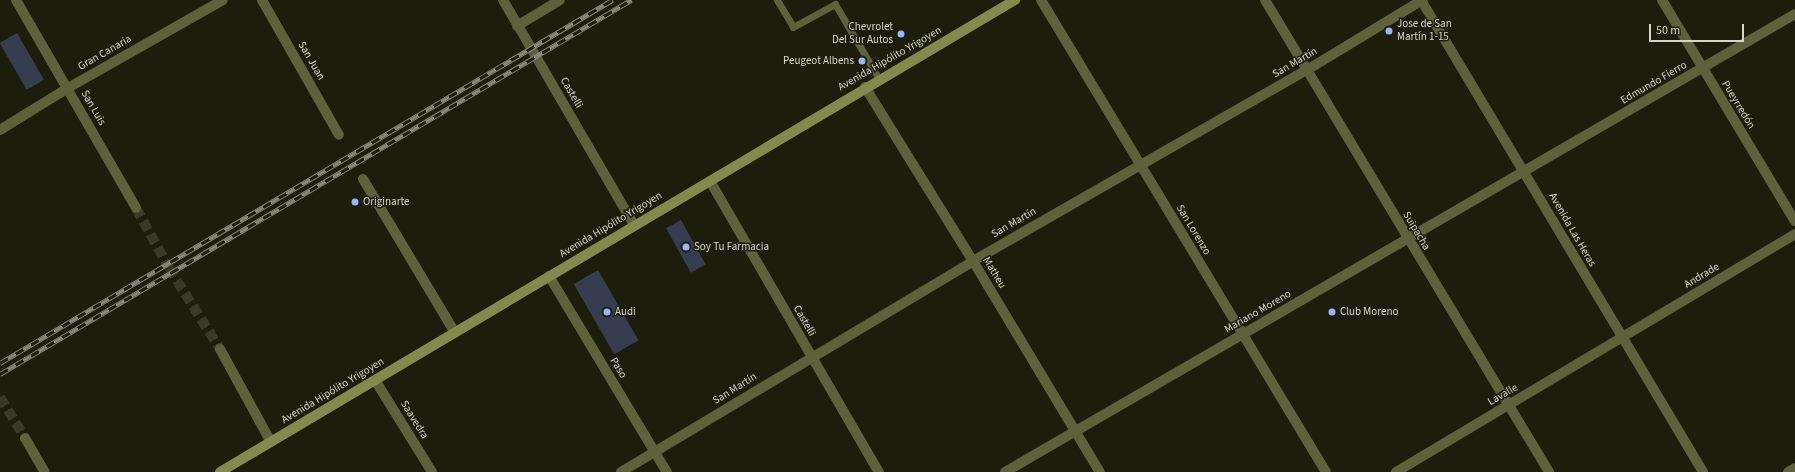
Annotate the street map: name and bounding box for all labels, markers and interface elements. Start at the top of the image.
scale bar [1651,16,1746,42]
place label: Jose de San Martín 1-15 [1397,18,1452,44]
place label: Chevrolet Del Sur Autos [832,21,893,47]
text: 50 m [1656,22,1680,39]
street label: Avenida Hipólito Yrigoyen [836,24,944,94]
marker: Jose de San Martín 1-15 [1384,26,1394,36]
marker: Chevrolet Del Sur Autos [896,29,906,39]
street label: Gran Canaria [76,32,134,74]
street label: San Juan [295,39,327,83]
street label: San Martín [1270,45,1320,81]
place label: Peugeot Albens [783,54,854,68]
marker: Peugeot Albens [857,56,867,66]
street label: Edmundo Fierro [1619,59,1689,107]
street label: Castelli [557,75,585,111]
street label: Pueyrredón [1718,78,1758,132]
street label: San Luis [78,88,108,128]
street label: Avenida Hipólito Yrigoyen [557,189,665,261]
street label: Avenida Las Heras [1546,191,1598,269]
place label: Originarte [363,195,409,209]
marker: Originarte [350,197,360,207]
street label: San Lorenzo [1173,202,1213,258]
street label: San Martín [989,205,1039,241]
street label: Suipacha [1399,209,1433,253]
place label: Soy Tu Farmacia [694,240,769,254]
marker: Soy Tu Farmacia [681,242,691,252]
street label: Matheu [979,255,1009,291]
street label: Andrade [1682,260,1722,292]
street label: Mariano Moreno [1222,288,1294,336]
street label: Castelli [790,303,818,339]
place label: Audi [615,305,636,319]
place label: Club Moreno [1340,305,1398,319]
marker: Audi [602,307,612,317]
marker: Club Moreno [1327,307,1337,317]
street label: Avenida Hipólito Yrigoyen [279,355,387,427]
street label: Paso [607,355,629,381]
street label: San Martín [711,370,759,408]
street label: Lavalle [1486,381,1520,409]
street label: Saavedra [397,398,431,442]

